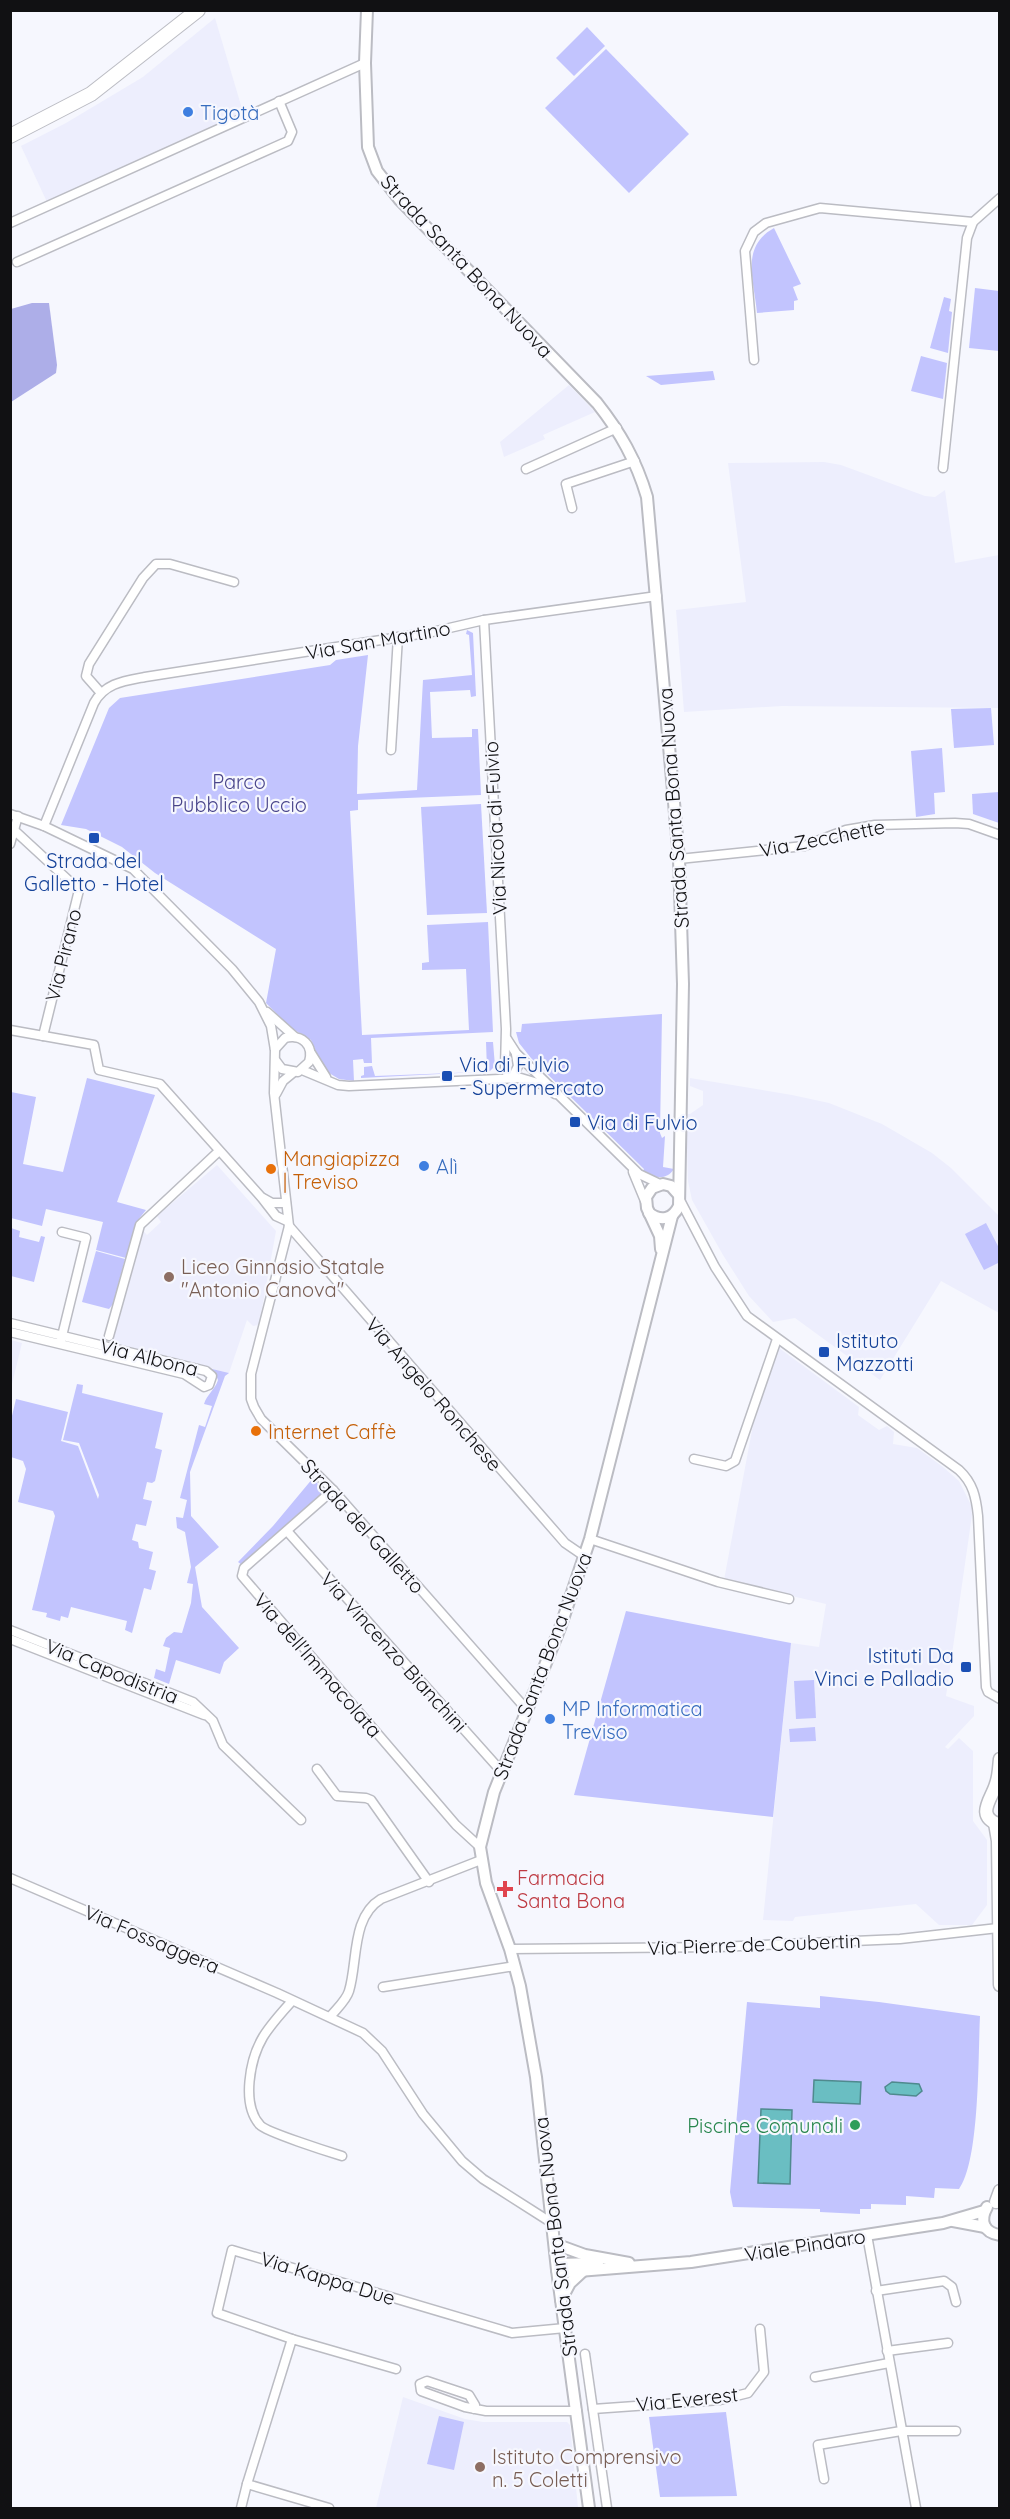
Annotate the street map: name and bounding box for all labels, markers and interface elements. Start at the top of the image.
place label: Tigotà [200,100,259,125]
marker: Tigotà [181,105,195,119]
street label: Strada Santa Bona Nuova [376,169,558,363]
street label: Via San Martino [304,615,452,665]
street label: Strada Santa Bona Nuova [652,687,694,929]
street label: Via Nicola di Fulvio [478,741,512,915]
park label: Parco Pubblico Uccio [171,769,307,817]
street label: Via Zecchette [757,814,887,862]
marker: Strada del Galletto - Hotel [87,831,101,845]
place label: Strada del Galletto - Hotel [24,848,164,896]
street label: Via Pirano [39,906,87,1004]
place label: Via di Fulvio - Supermercato [459,1052,604,1100]
marker: Via di Fulvio - Supermercato [440,1069,454,1083]
place label: Via di Fulvio [587,1110,697,1135]
marker: Via di Fulvio [568,1115,582,1129]
place label: Mangiapizza | Treviso [283,1146,400,1194]
place label: Alì [436,1154,458,1179]
marker: Alì [417,1159,431,1173]
marker: Mangiapizza | Treviso [264,1162,278,1176]
place label: Liceo Ginnasio Statale "Antonio Canova" [181,1254,384,1302]
marker: Liceo Ginnasio Statale "Antonio Canova" [162,1270,176,1284]
street label: Via Angelo Ronchese [360,1312,508,1476]
place label: Istituto Mazzotti [836,1328,914,1376]
street label: Via Albona [97,1333,201,1381]
marker: Istituto Mazzotti [817,1345,831,1359]
place label: Internet Caffè [268,1419,396,1444]
marker: Internet Caffè [249,1424,263,1438]
street label: Strada del Galletto [296,1453,430,1599]
street label: Strada Santa Bona Nuova [487,1549,597,1783]
street label: Via Vincenzo Bianchini [315,1567,473,1737]
street label: Via dell'Immacolata [248,1588,388,1742]
street label: Via Capodistria [42,1633,182,1709]
place label: Istituti Da Vinci e Palladio [814,1643,954,1691]
marker: Istituti Da Vinci e Palladio [959,1660,973,1674]
place label: MP Informatica Treviso [562,1696,703,1744]
marker: MP Informatica Treviso [543,1712,557,1726]
place label: Farmacia Santa Bona [517,1865,625,1913]
marker: Farmacia Santa Bona [498,1882,512,1896]
street label: Via Fossaggera [80,1899,224,1979]
street label: Via Pierre de Coubertin [647,1928,861,1960]
place label: Piscine Comunali [687,2113,843,2138]
street label: Strada Santa Bona Nuova [528,2116,582,2358]
marker: Piscine Comunali [848,2118,862,2132]
street label: Viale Pindaro [743,2223,867,2267]
street label: Via Kappa Due [258,2246,398,2310]
street label: Via Everest [635,2381,740,2417]
place label: Istituto Comprensivo n. 5 Coletti [492,2444,682,2492]
marker: Istituto Comprensivo n. 5 Coletti [473,2460,487,2474]

